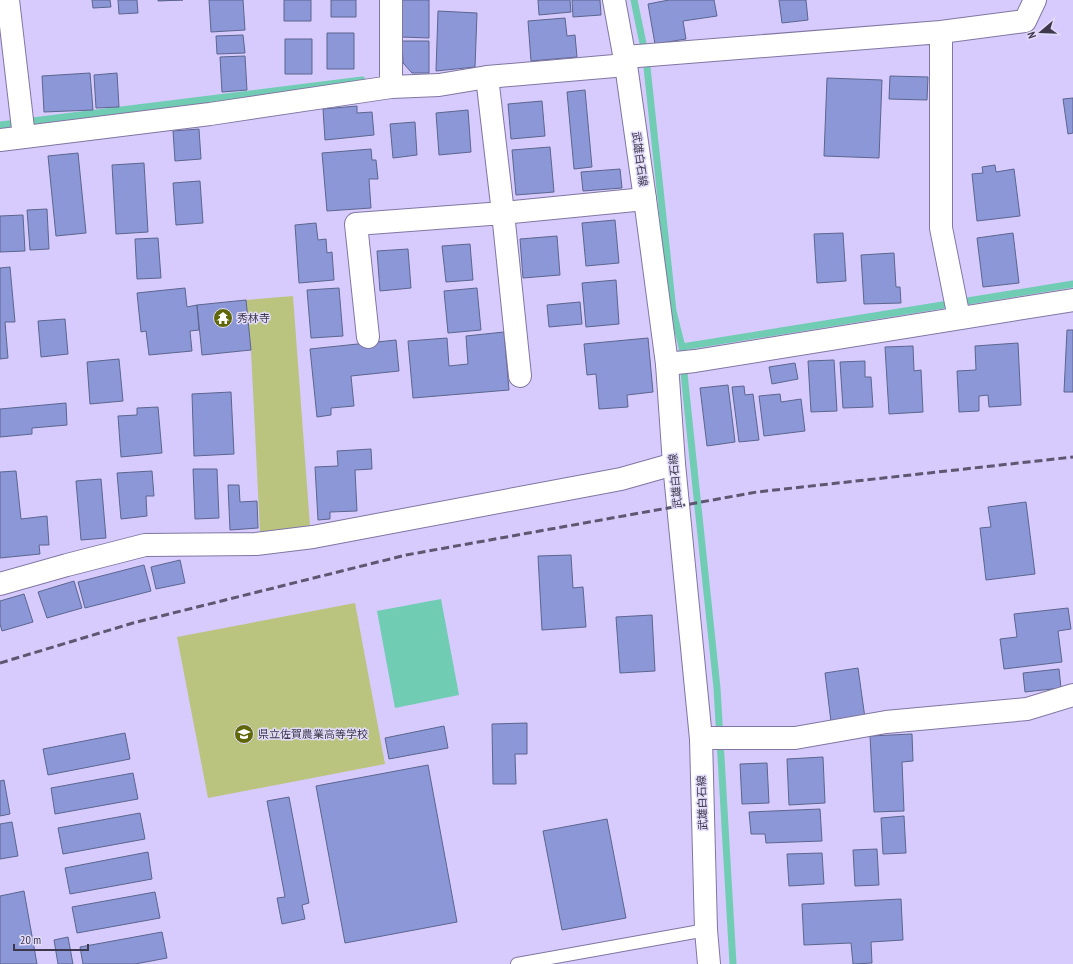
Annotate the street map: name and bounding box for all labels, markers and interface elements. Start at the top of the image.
north arrow [1021,12,1061,52]
text: N [1024,30,1039,40]
street label: 武雄白石線 [629,131,651,187]
temple icon: 秀林寺 [212,307,234,329]
place label: 秀林寺 [237,311,270,325]
street label: 武雄白石線 [666,453,684,509]
school or university icon: 県立佐賀農業高等学校 [233,723,255,745]
place label: 県立佐賀農業高等学校 [258,727,368,741]
street label: 武雄白石線 [694,775,710,831]
scale bar [14,926,88,952]
text: 20 m [20,932,41,947]

